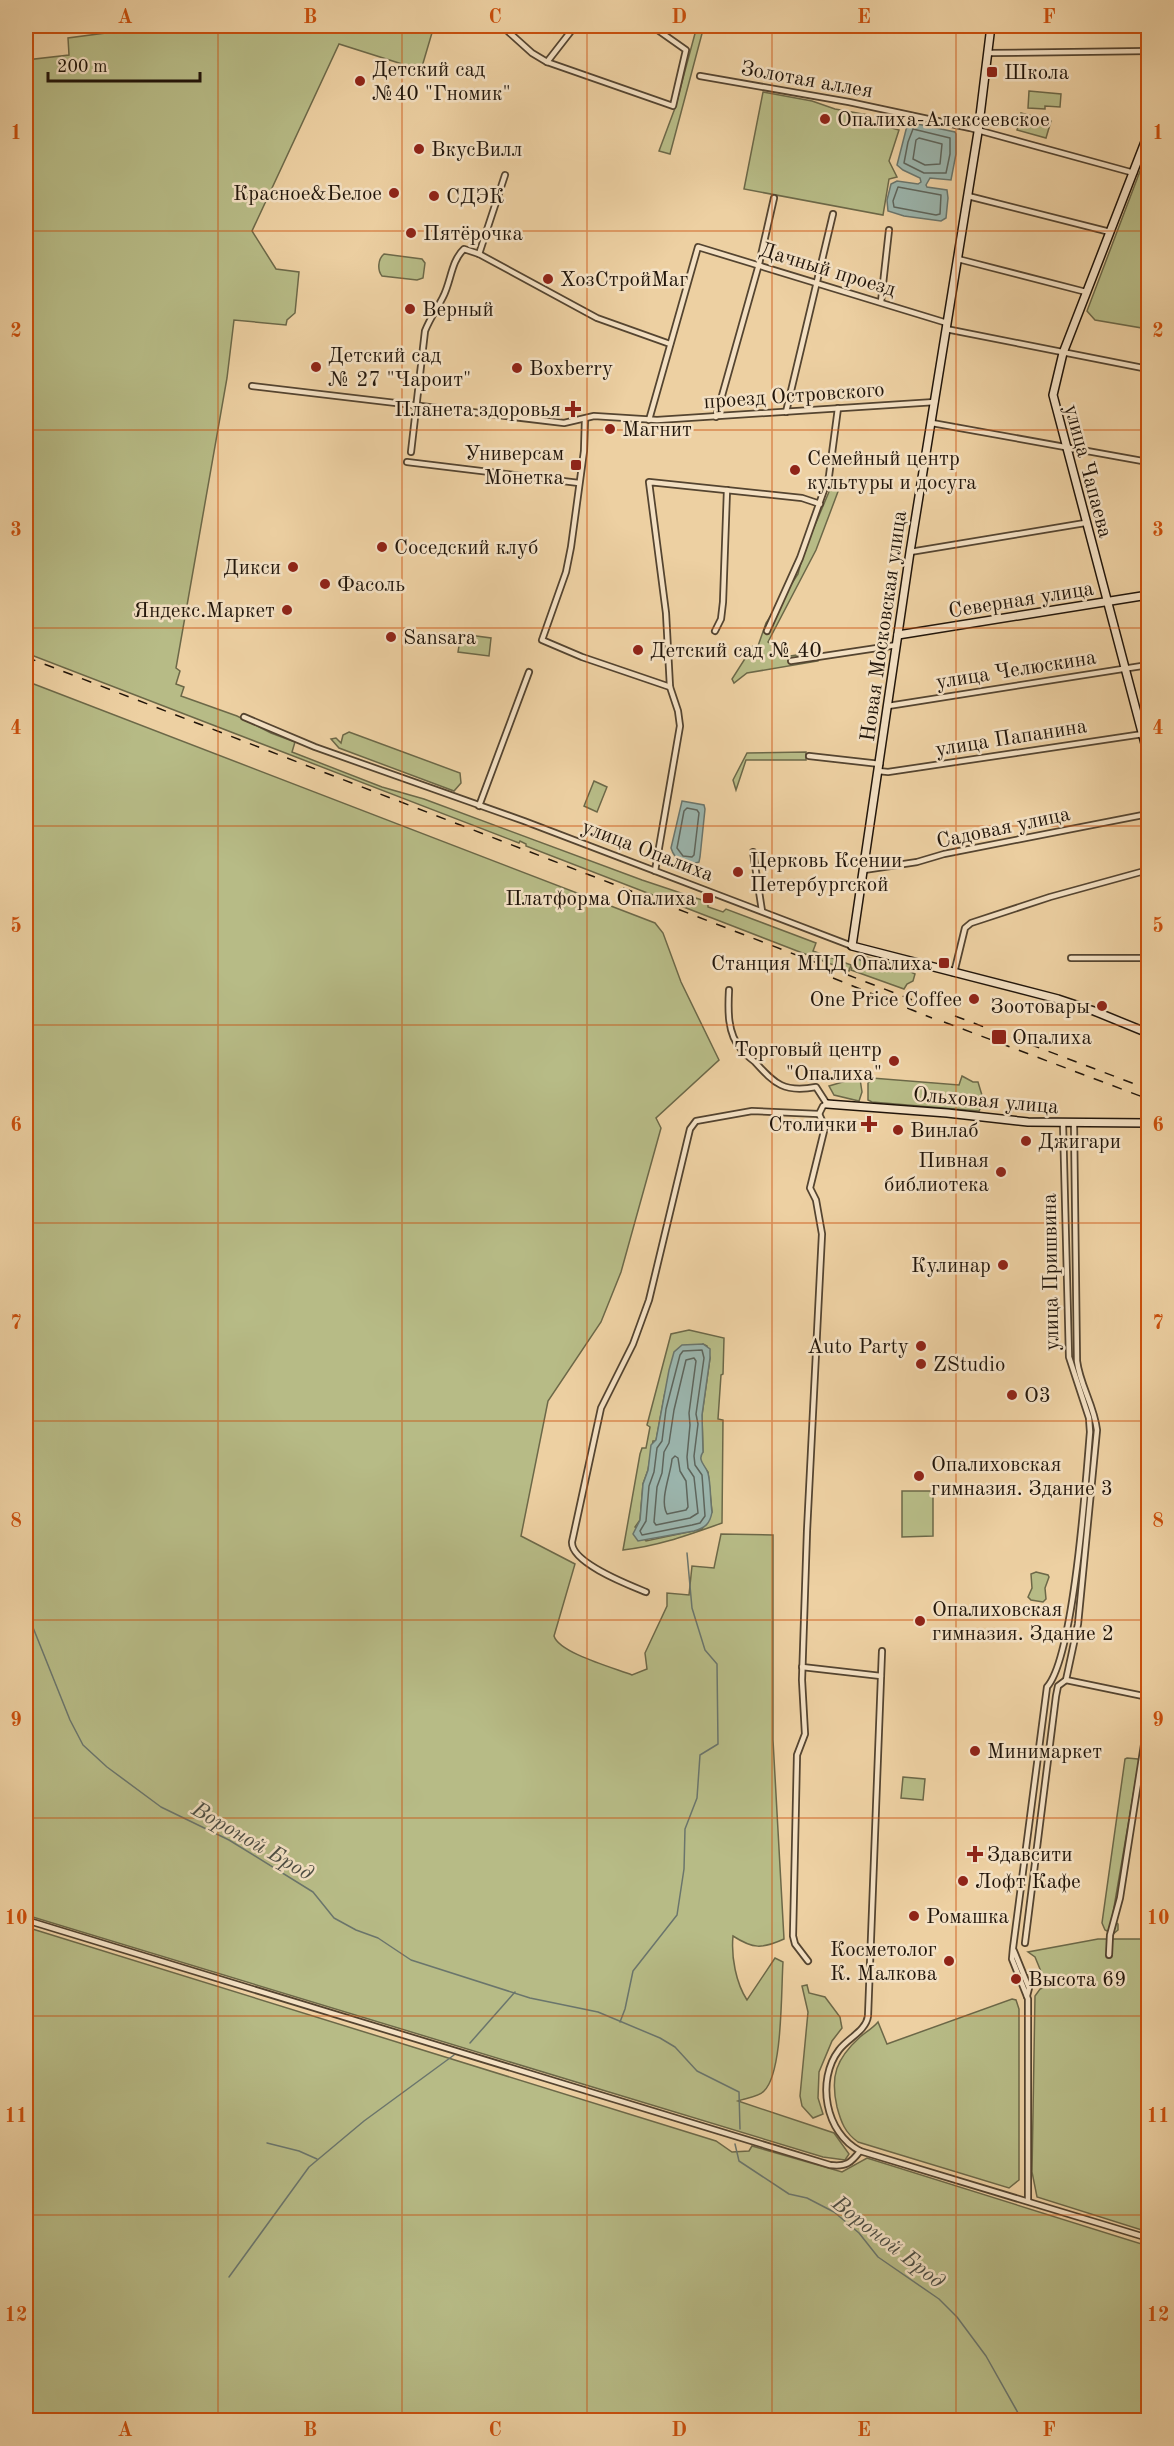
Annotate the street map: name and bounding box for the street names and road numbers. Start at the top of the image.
street label: Золотая аллея [739,59,874,102]
street label: Дачный проезд [757,240,899,301]
street label: проезд Островского [703,380,885,413]
street label: улица Чапаева [1060,402,1115,540]
street label: Новая Московская улица [858,509,911,743]
street label: Северная улица [947,579,1095,622]
street label: улица Челюскина [935,647,1098,694]
street label: улица Папанина [934,716,1088,761]
street label: Садовая улица [935,804,1072,853]
street label: улица Опалиха [579,817,716,886]
street label: Ольховая улица [912,1085,1060,1118]
street label: улица Пришвина [1040,1193,1063,1351]

